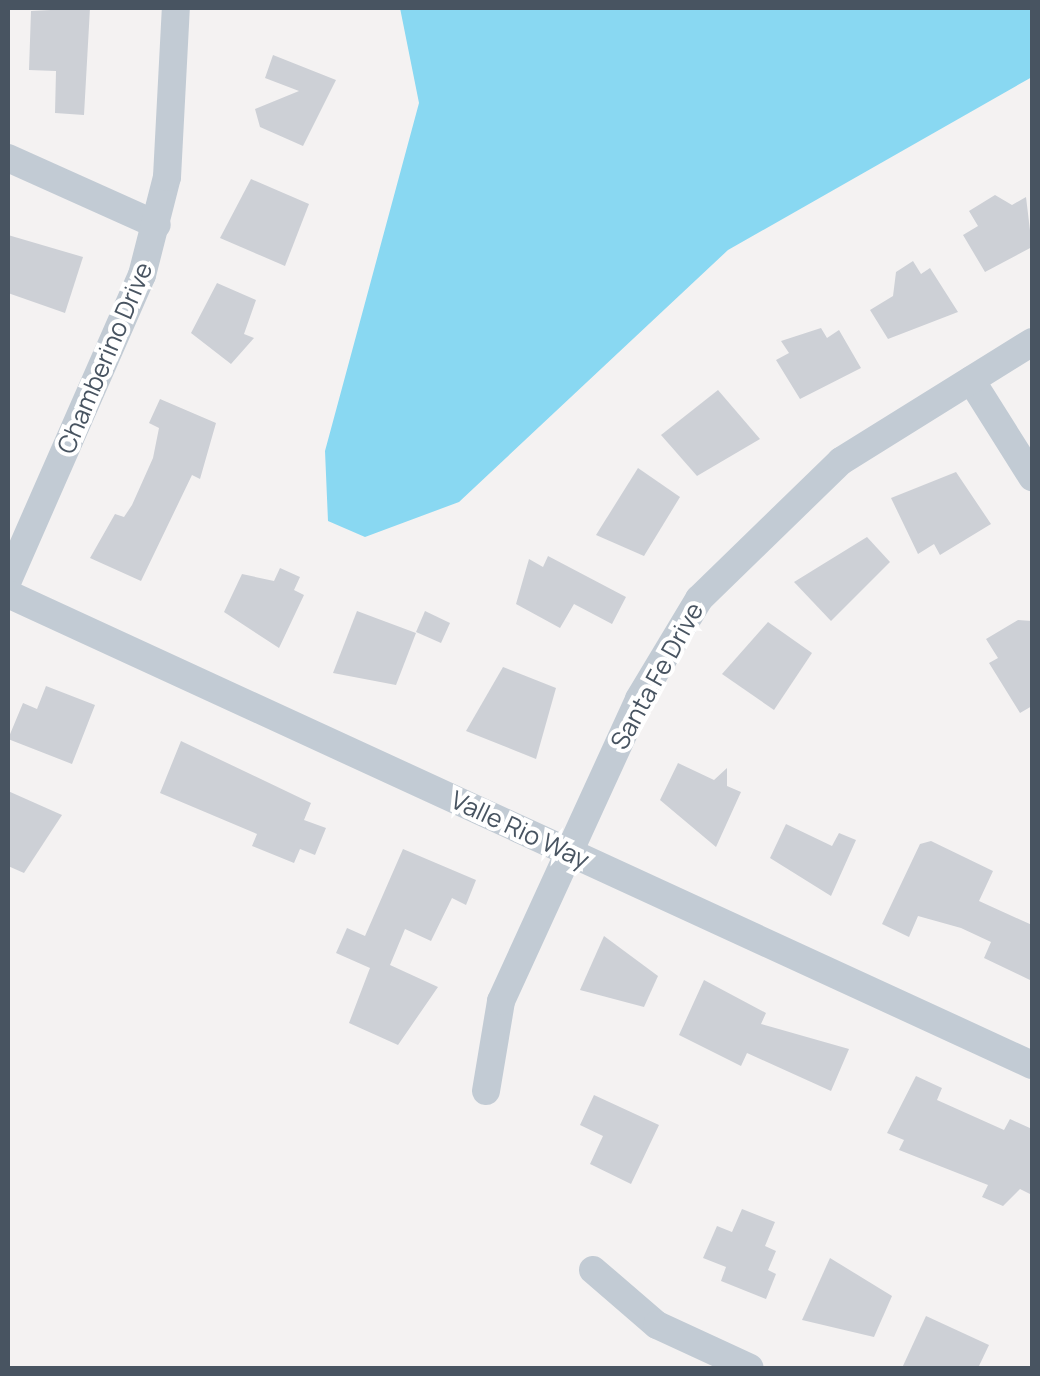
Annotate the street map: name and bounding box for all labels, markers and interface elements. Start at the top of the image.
street label: Chamberino Drive [51,258,159,458]
street label: Santa Fe Drive [604,597,710,755]
street label: Valle Rio Way [446,785,594,875]

